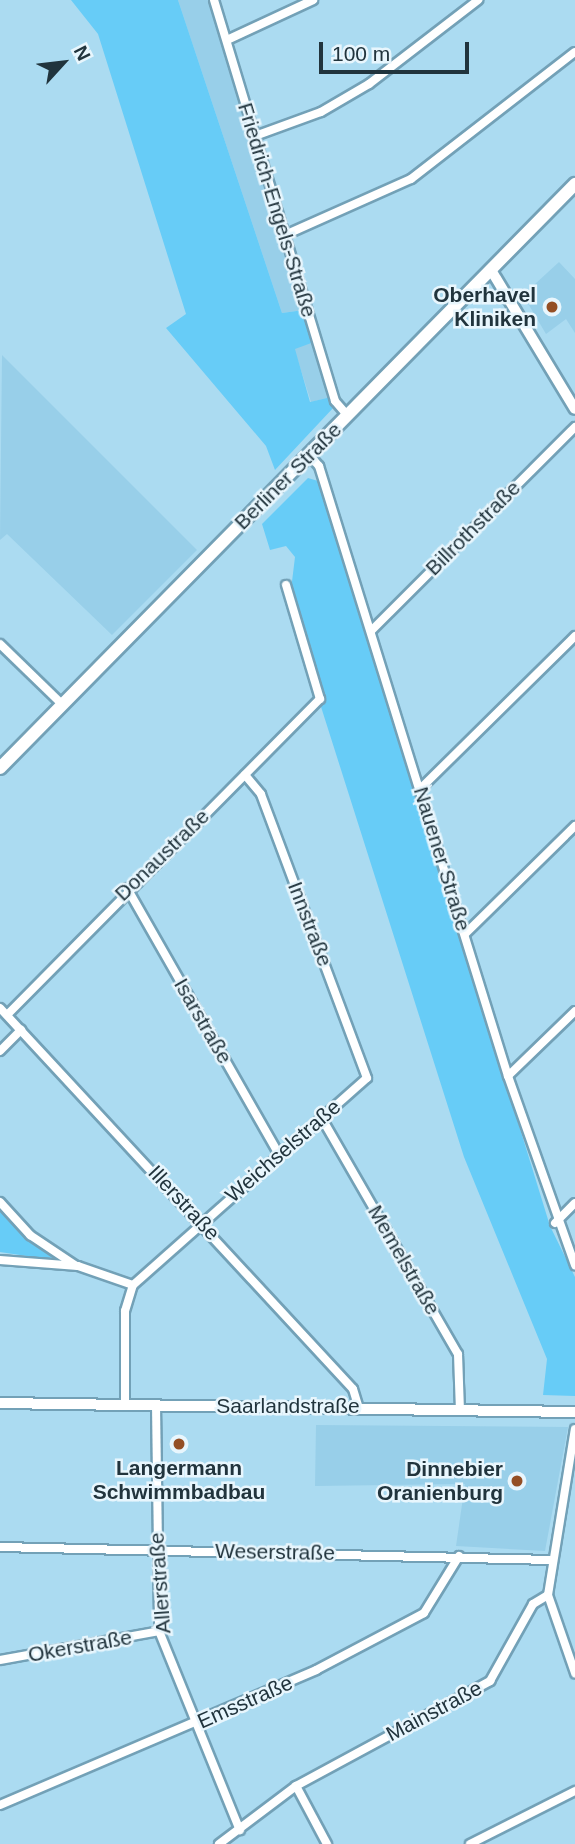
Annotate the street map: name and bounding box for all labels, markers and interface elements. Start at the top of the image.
north arrow [28,28,98,98]
scale bar [323,28,474,72]
text: N [70,42,95,64]
text: 100 m [332,42,390,65]
street label: Friedrich-Engels-Straße [232,100,322,320]
place label: Oberhavel Kliniken [433,282,536,332]
marker: Oberhavel Kliniken [542,297,562,317]
street label: Berliner Straße [229,417,347,535]
street label: Billrothstraße [420,475,526,581]
street label: Nauener Straße [408,784,476,934]
street label: Donaustraße [110,804,214,906]
street label: Innstraße [282,878,338,970]
street label: Isarstraße [168,974,238,1068]
street label: Weichselstraße [220,1094,346,1208]
street label: Illerstraße [143,1160,225,1246]
street label: Memelstraße [362,1201,446,1319]
street label: Saarlandstraße [216,1393,360,1419]
marker: Langermann Schwimmbadbau [171,1436,187,1452]
place label: Langermann Schwimmbadbau [93,1455,265,1505]
place label: Dinnebier Oranienburg [377,1456,503,1506]
marker: Dinnebier Oranienburg [509,1473,525,1489]
street label: Allerstraße [144,1531,176,1635]
street label: Weserstraße [215,1538,335,1566]
street label: Okerstraße [26,1624,134,1668]
street label: Emsstraße [194,1670,296,1734]
street label: Mainstraße [382,1675,486,1747]

